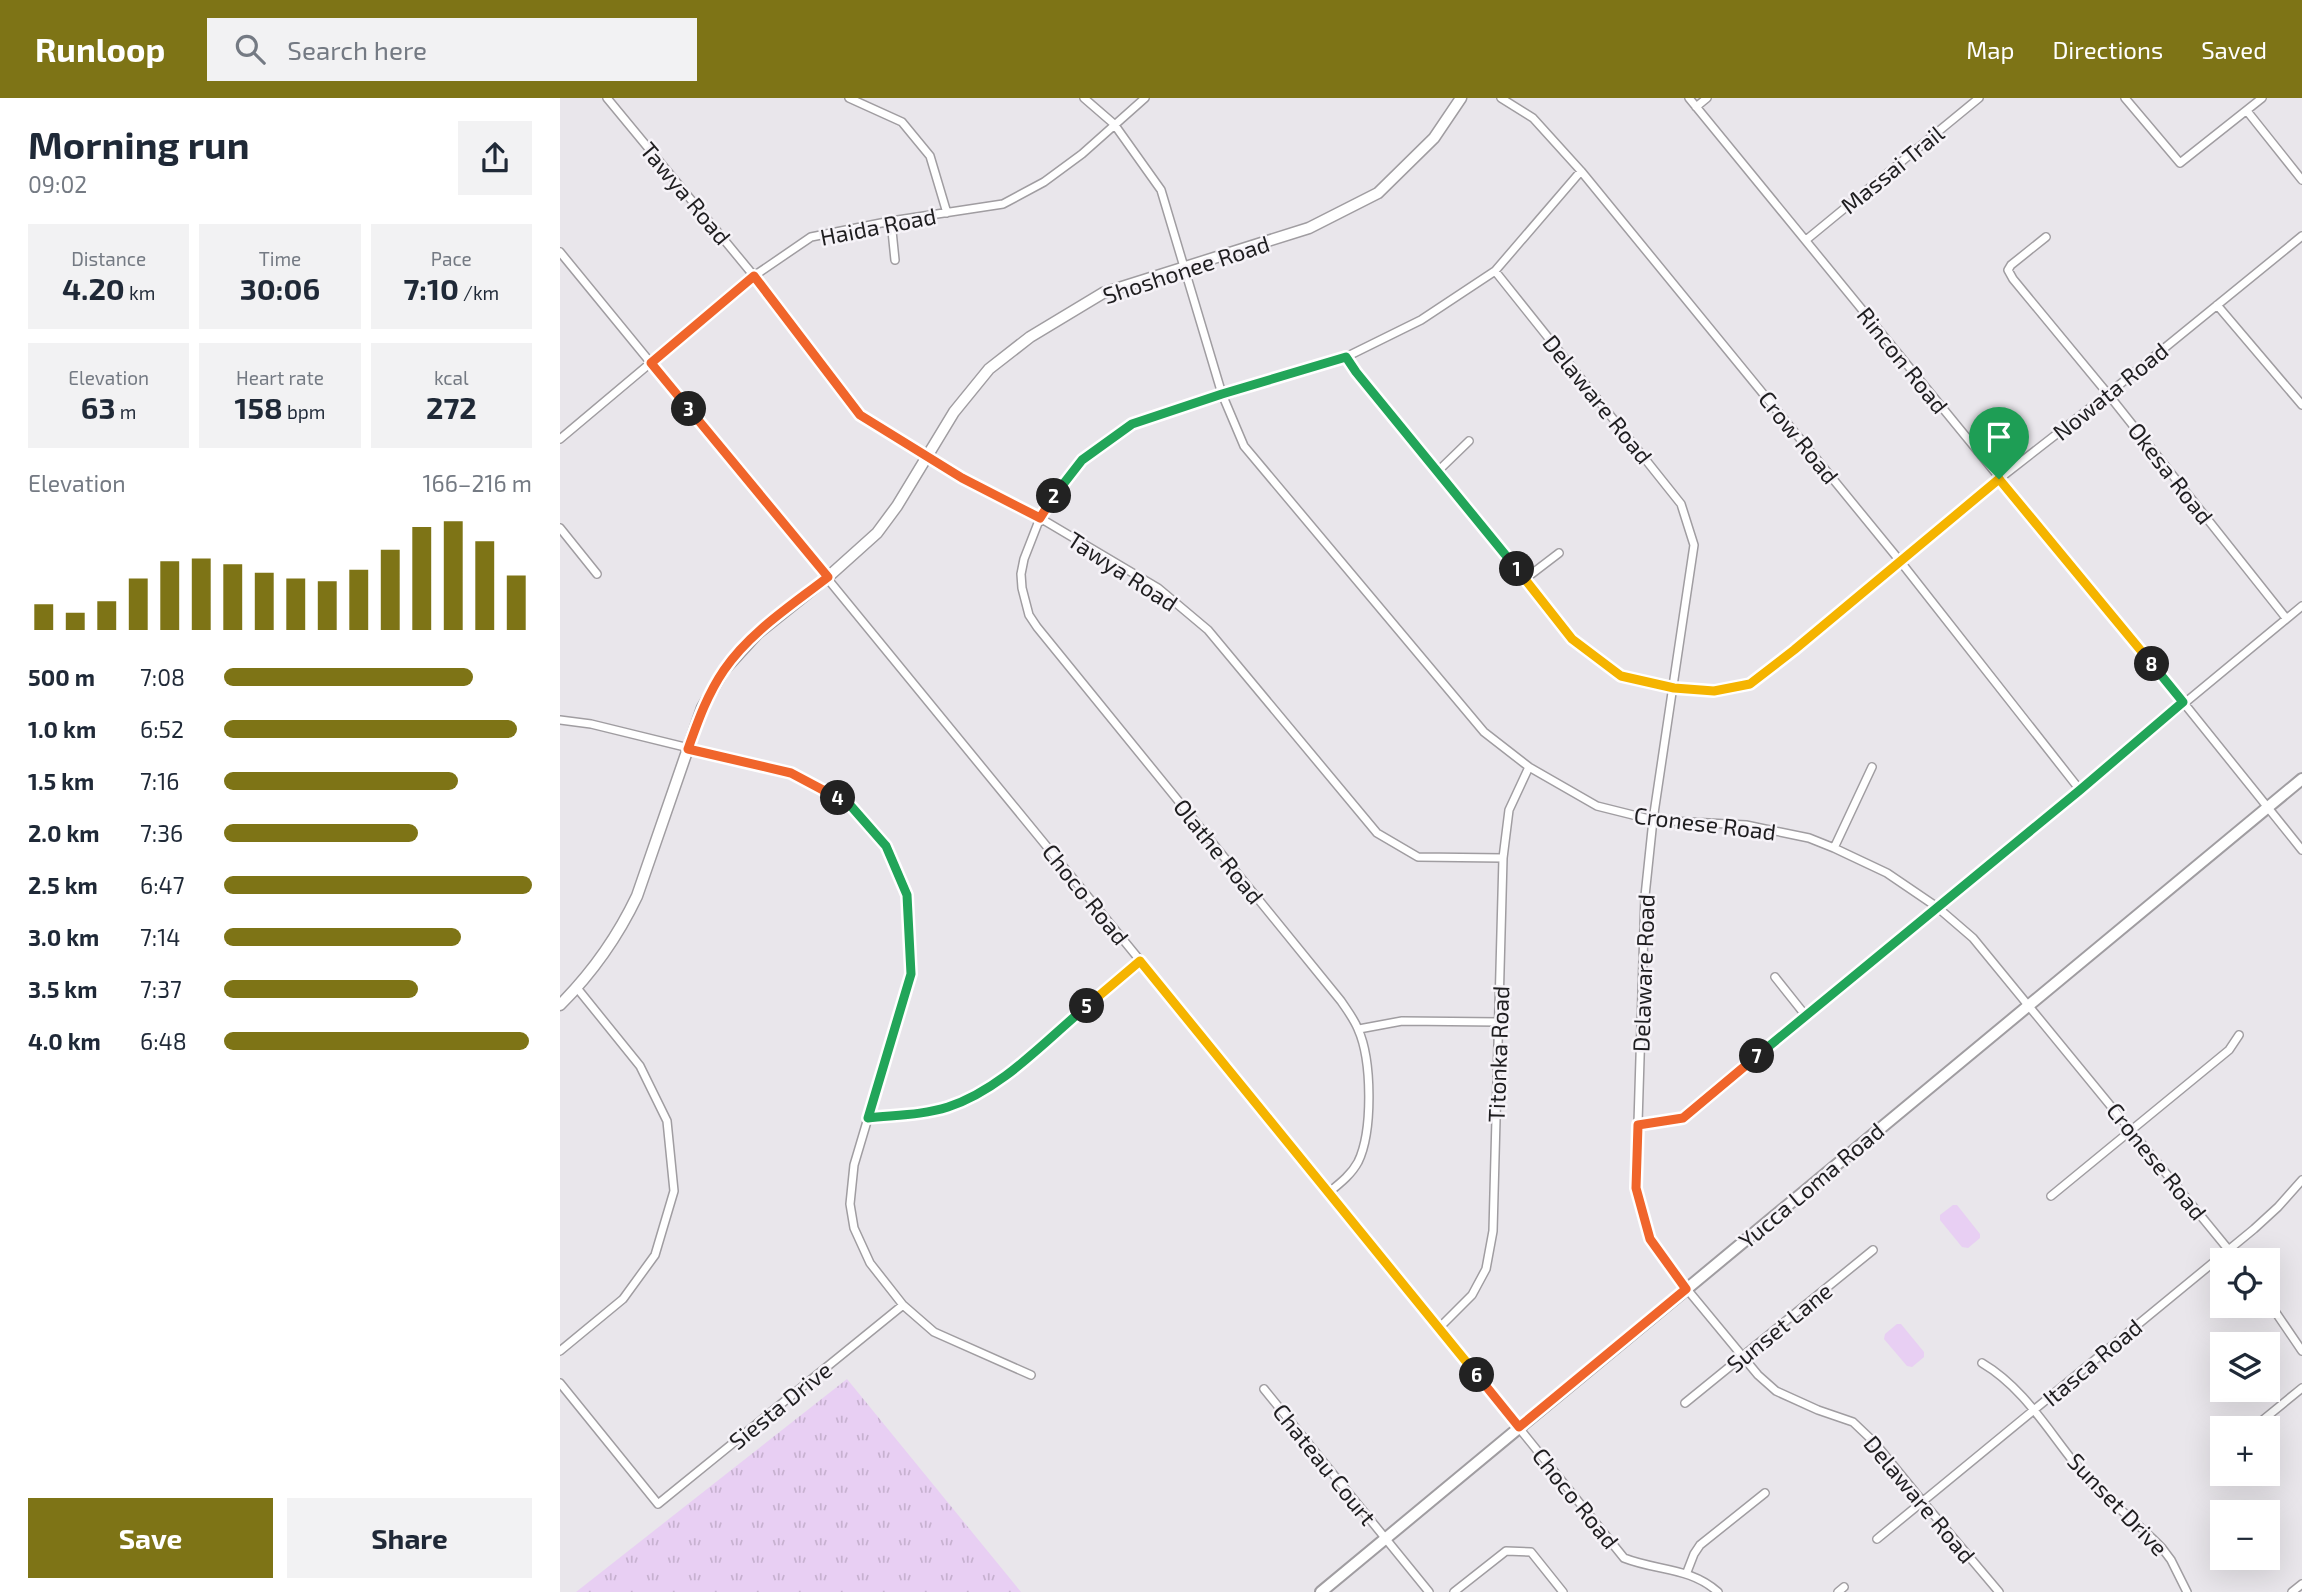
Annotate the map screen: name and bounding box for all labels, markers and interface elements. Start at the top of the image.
search box [207,18,697,81]
text: Runloop [35,29,165,69]
icon: search [231,30,269,68]
text: Search here [287,34,427,65]
text: Map [1966,35,2014,64]
text: Directions [2052,35,2163,64]
text: Saved [2201,35,2267,64]
street label: Massai Trail [1835,119,1949,219]
text: Morning run [28,121,249,167]
button: share [458,121,532,195]
street label: Tawya Road [635,136,737,250]
text: 09:02 [28,170,87,198]
street label: Haida Road [818,201,938,251]
street label: Shoshonee Road [1099,229,1273,309]
text: Distance [71,247,146,270]
text: Time [259,247,301,270]
text: Pace [431,247,472,270]
text: 4.20 [62,270,125,306]
text: 30:06 [240,270,320,306]
text: 7:10 [403,270,459,306]
text: km [125,281,155,304]
text: /km [459,281,499,304]
street label: Rincon Road [1852,301,1954,419]
street label: Delaware Road [1537,329,1659,469]
street label: Nowata Road [2047,336,2173,446]
text: Elevation [68,366,149,389]
text: Heart rate [236,366,324,389]
text: kcal [434,366,469,389]
street label: Crow Road [1753,385,1845,489]
text: 63 [81,389,116,425]
text: 158 [235,389,283,425]
text: 272 [426,389,477,425]
pin: 3 [671,392,706,426]
text: 3 [683,397,694,420]
text: m [116,400,136,423]
text: bpm [283,400,325,423]
pin [1969,407,2029,479]
street label: Okesa Road [2123,417,2219,529]
icon: arrive [1980,418,2018,456]
text: Elevation [28,469,126,497]
text: 166–216 m [422,469,532,497]
pin: 2 [1036,478,1072,514]
text: 2 [1048,484,1059,507]
street label: Tawya Road [1063,525,1183,617]
pin: 1 [1500,552,1534,587]
text: 1 [1512,557,1521,580]
pin: 8 [2134,646,2170,682]
text: 8 [2146,652,2157,675]
text: 500 m [28,663,95,691]
text: 7:08 [140,663,185,691]
text: 1.0 km [28,715,96,743]
text: 6:52 [140,715,184,743]
text: 1.5 km [28,767,94,795]
text: 7:16 [140,767,180,795]
pin: 4 [820,780,856,816]
text: 4 [831,786,844,809]
street label: Olathe Road [1168,793,1270,909]
street label: Cronese Road [1632,800,1778,846]
text: 2.0 km [28,819,100,847]
text: 7:36 [140,819,183,847]
street label: Choco Road [1037,838,1135,950]
text: 2.5 km [28,871,98,899]
text: 6:47 [140,871,185,899]
street label: Delaware Road [1626,894,1660,1052]
text: 3.0 km [28,923,99,951]
text: 7:14 [140,923,181,951]
text: 3.5 km [28,975,97,1003]
text: 7:37 [140,975,182,1003]
street label: Titonka Road [1482,985,1514,1123]
pin: 5 [1070,988,1104,1024]
text: 5 [1081,994,1092,1017]
text: 4.0 km [28,1027,101,1055]
text: 6:48 [140,1027,187,1055]
pin: 7 [1740,1038,1774,1074]
text: 7 [1751,1044,1762,1067]
street label: Cronese Road [2101,1097,2213,1225]
street label: Yucca Loma Road [1733,1116,1889,1254]
map controls [2210,1248,2280,1570]
button: locate [2210,1248,2280,1318]
street label: Sunset Lane [1721,1276,1837,1378]
street label: Itasca Road [2037,1312,2147,1412]
button: layers [2210,1332,2280,1402]
street label: Siesta Drive [723,1355,837,1455]
pin: 6 [1460,1358,1494,1392]
text: 6 [1471,1363,1482,1386]
street label: Chateau Court [1267,1398,1383,1531]
button: + [2210,1416,2280,1486]
street label: Delaware Road [1859,1429,1981,1569]
street label: Choco Road [1527,1442,1625,1554]
street label: Sunset Drive [2062,1447,2174,1561]
button: Save [28,1498,273,1578]
button: Share [287,1498,532,1578]
button: − [2210,1500,2280,1570]

